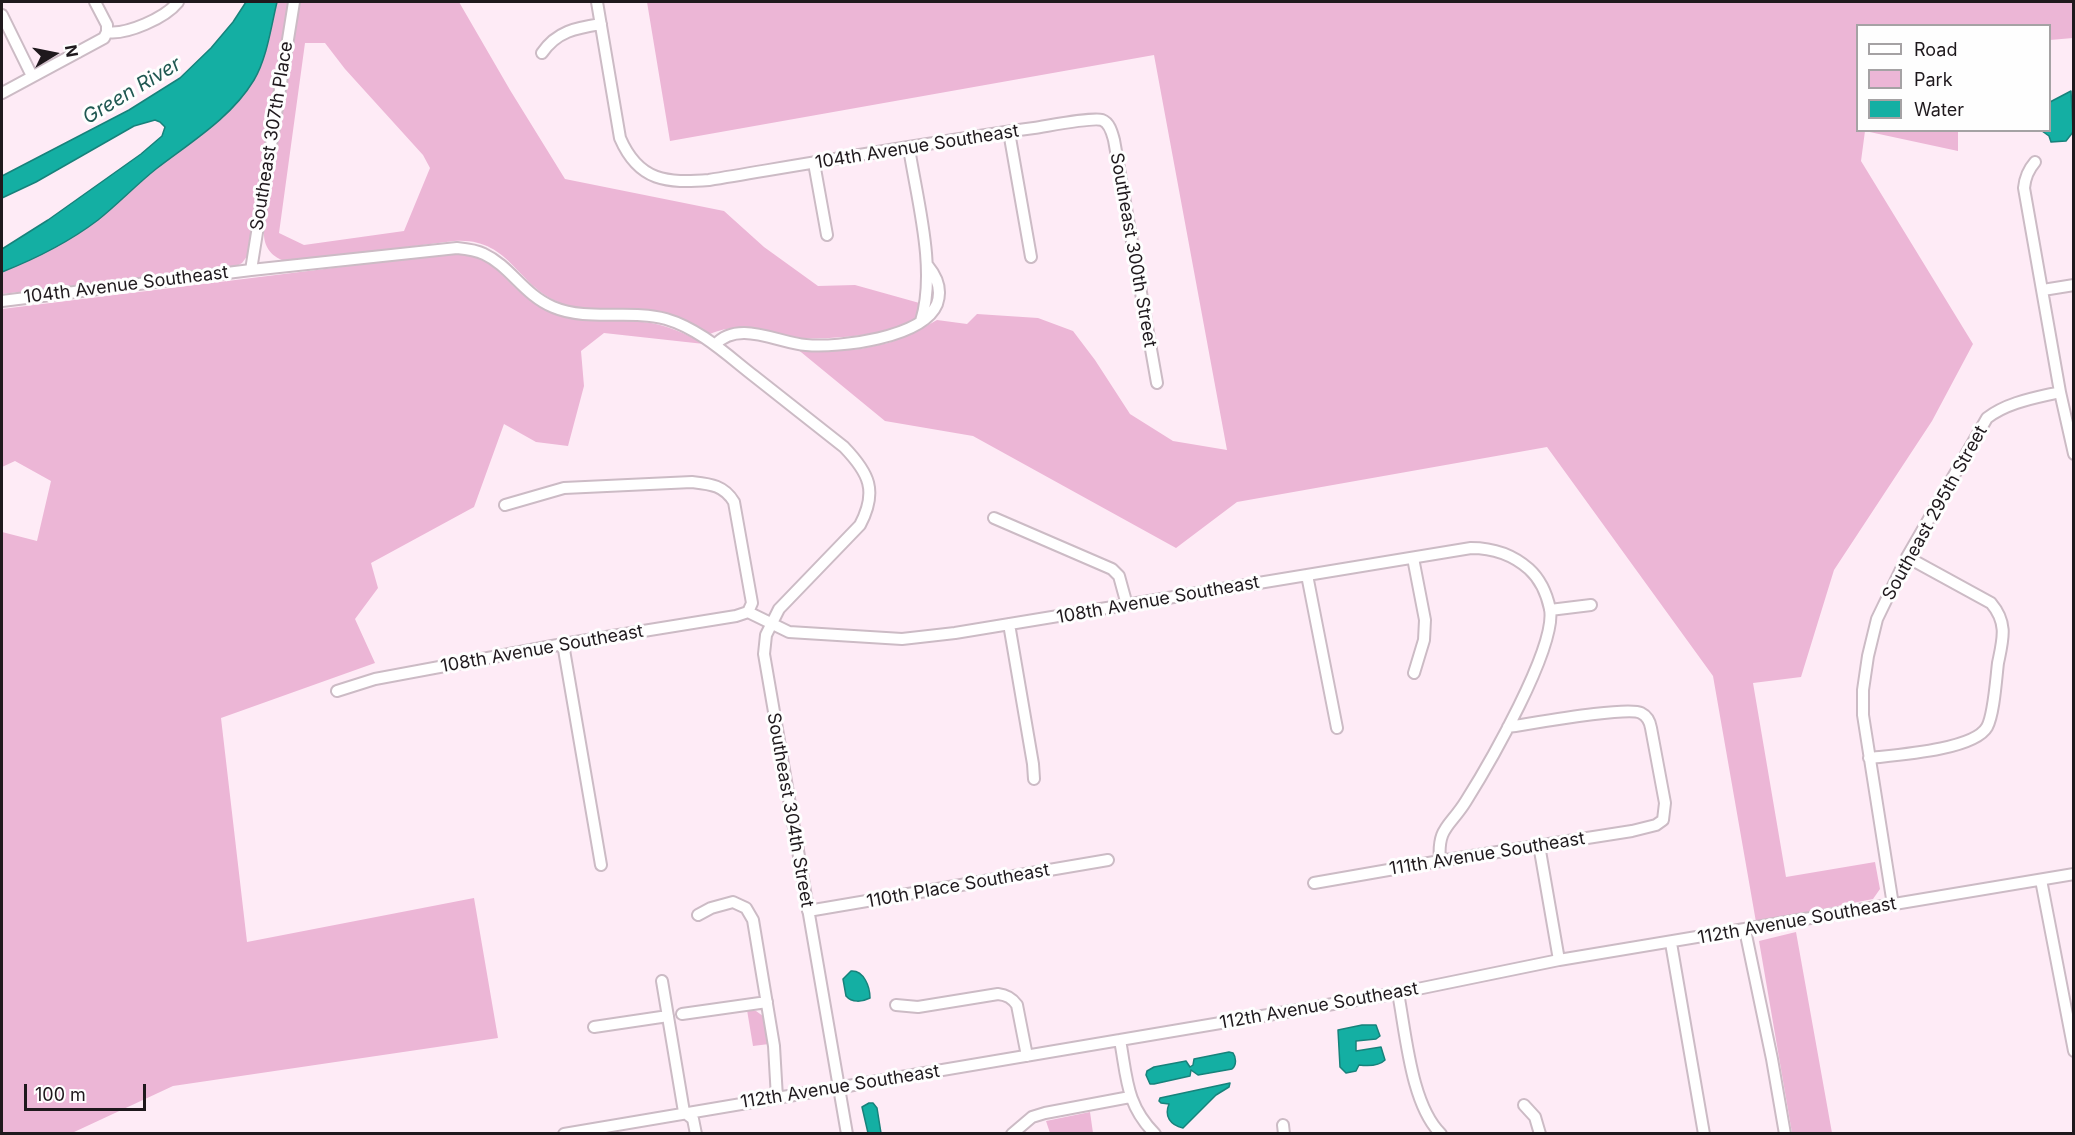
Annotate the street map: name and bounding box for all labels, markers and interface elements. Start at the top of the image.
north arrow [24,24,84,84]
legend [1856,24,2051,132]
text: Road [1914,39,1957,60]
street label: Southeast 307th Place [246,40,298,232]
text: N [61,43,83,59]
water label: Green River [79,52,185,130]
text: Park [1914,69,1953,90]
text: Water [1914,99,1964,120]
street label: 104th Avenue Southeast [814,120,1020,174]
street label: Southeast 300th Street [1105,151,1161,349]
street label: 104th Avenue Southeast [23,262,229,308]
street label: Southeast 295th Street [1878,422,1992,604]
street label: 108th Avenue Southeast [1055,572,1261,628]
street label: 108th Avenue Southeast [439,621,645,677]
street label: Southeast 304th Street [762,711,818,909]
street label: 111th Avenue Southeast [1388,828,1586,880]
street label: 110th Place Southeast [865,859,1051,913]
street label: 112th Avenue Southeast [1696,893,1898,949]
street label: 112th Avenue Southeast [1218,978,1420,1034]
street label: 112th Avenue Southeast [739,1061,941,1113]
scale bar [27,1072,148,1110]
text: 100 m [35,1084,86,1105]

